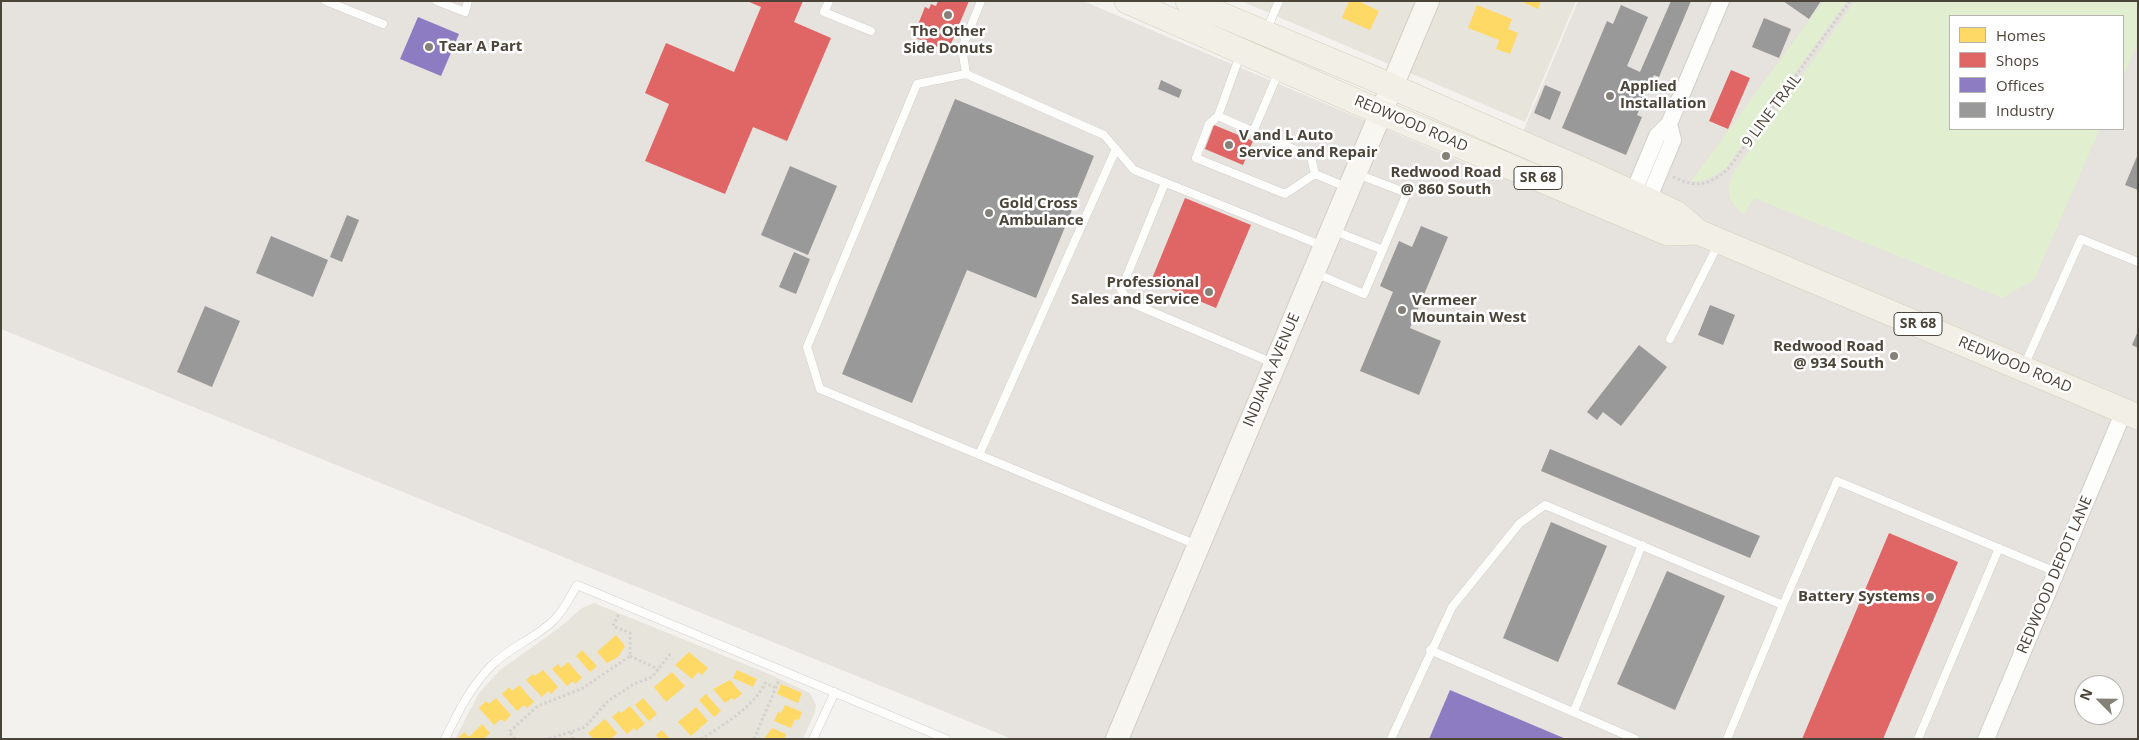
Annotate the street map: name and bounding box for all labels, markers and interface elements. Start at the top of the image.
marker: The Other Side Donuts [942,9,954,21]
legend [1949,15,2124,130]
place label: The Other Side Donuts [903,23,993,58]
text: Homes [1996,25,2046,45]
place label: Tear A Part [439,38,522,56]
marker: Tear A Part [423,41,435,53]
text: Shops [1996,50,2039,70]
street label: 9 LINE TRAIL [1739,71,1805,151]
text: Offices [1996,75,2044,95]
place label: Applied Installation [1620,78,1706,113]
marker: Applied Installation [1604,90,1616,102]
street label: REDWOOD ROAD [1351,92,1471,156]
text: Industry [1996,100,2054,120]
place label: V and L Auto Service and Repair [1239,127,1378,162]
marker: V and L Auto Service and Repair [1223,139,1235,151]
marker: Redwood Road @ 860 South [1440,150,1452,162]
place label: Redwood Road @ 860 South [1391,164,1501,199]
road number: SR 68 [1514,167,1562,190]
place label: Gold Cross Ambulance [999,195,1083,230]
marker: Gold Cross Ambulance [983,207,995,219]
place label: Professional Sales and Service [1071,274,1199,309]
marker: Professional Sales and Service [1203,286,1215,298]
place label: Vermeer Mountain West [1412,292,1526,327]
marker: Vermeer Mountain West [1396,304,1408,316]
street label: INDIANA AVENUE [1240,310,1304,430]
road number: SR 68 [1894,312,1942,336]
street label: REDWOOD ROAD [1955,333,2075,397]
place label: Redwood Road @ 934 South [1773,338,1884,373]
marker: Redwood Road @ 934 South [1888,350,1900,362]
street label: REDWOOD DEPOT LANE [2014,493,2096,657]
place label: Battery Systems [1798,588,1920,606]
marker: Battery Systems [1924,591,1936,603]
north arrow [2074,675,2124,725]
text: N [2075,685,2097,703]

